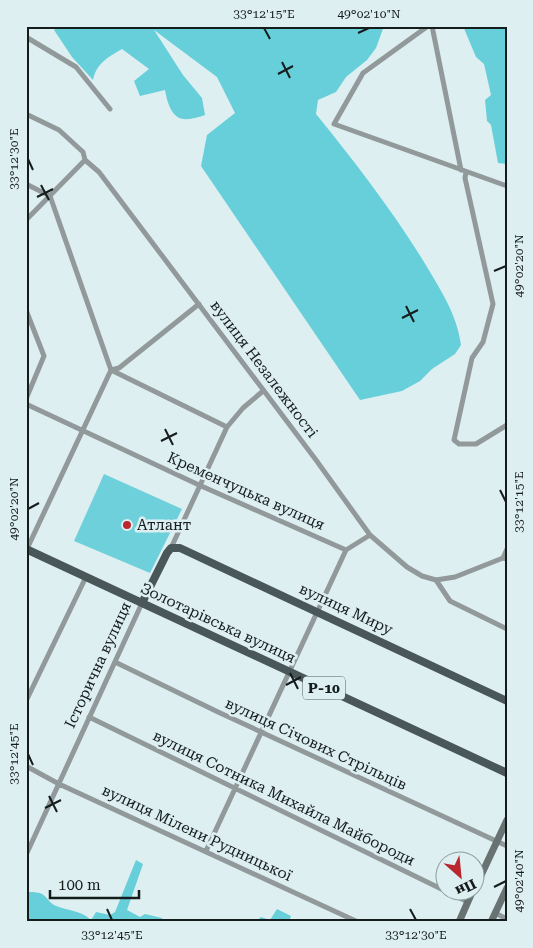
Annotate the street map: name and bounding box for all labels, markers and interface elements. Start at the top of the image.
text: 33°12'15"E [233,7,295,21]
text: 49°02'10"N [337,7,401,21]
text: 33°12'30"E [7,128,21,190]
text: 49°02'20"N [512,234,526,298]
street label: вулиця Незалежності [206,297,322,441]
street label: Кременчуцька вулиця [165,448,327,534]
text: 33°12'15"E [512,471,526,533]
text: 49°02'20"N [7,477,21,541]
place label: Атлант [137,516,191,534]
marker: Атлант [121,519,133,531]
street label: Золотарівська вулиця [137,579,299,667]
street label: вулиця Миру [296,579,396,639]
street label: Історична вулиця [61,599,135,731]
road number: Р-10 [303,676,345,700]
street label: вулиця Січових Стрільців [222,694,410,794]
text: 33°12'45"E [7,723,21,785]
street label: вулиця Сотника Михайла Майбороди [150,726,418,870]
street label: вулиця Мілени Рудницької [99,781,295,885]
text: 49°02'40"N [512,849,526,913]
north arrow [436,850,486,900]
scale bar [50,868,139,900]
text: 100 m [58,876,101,894]
text: Пн [452,876,479,900]
text: 33°12'45"E [81,928,143,942]
text: 33°12'30"E [385,928,447,942]

